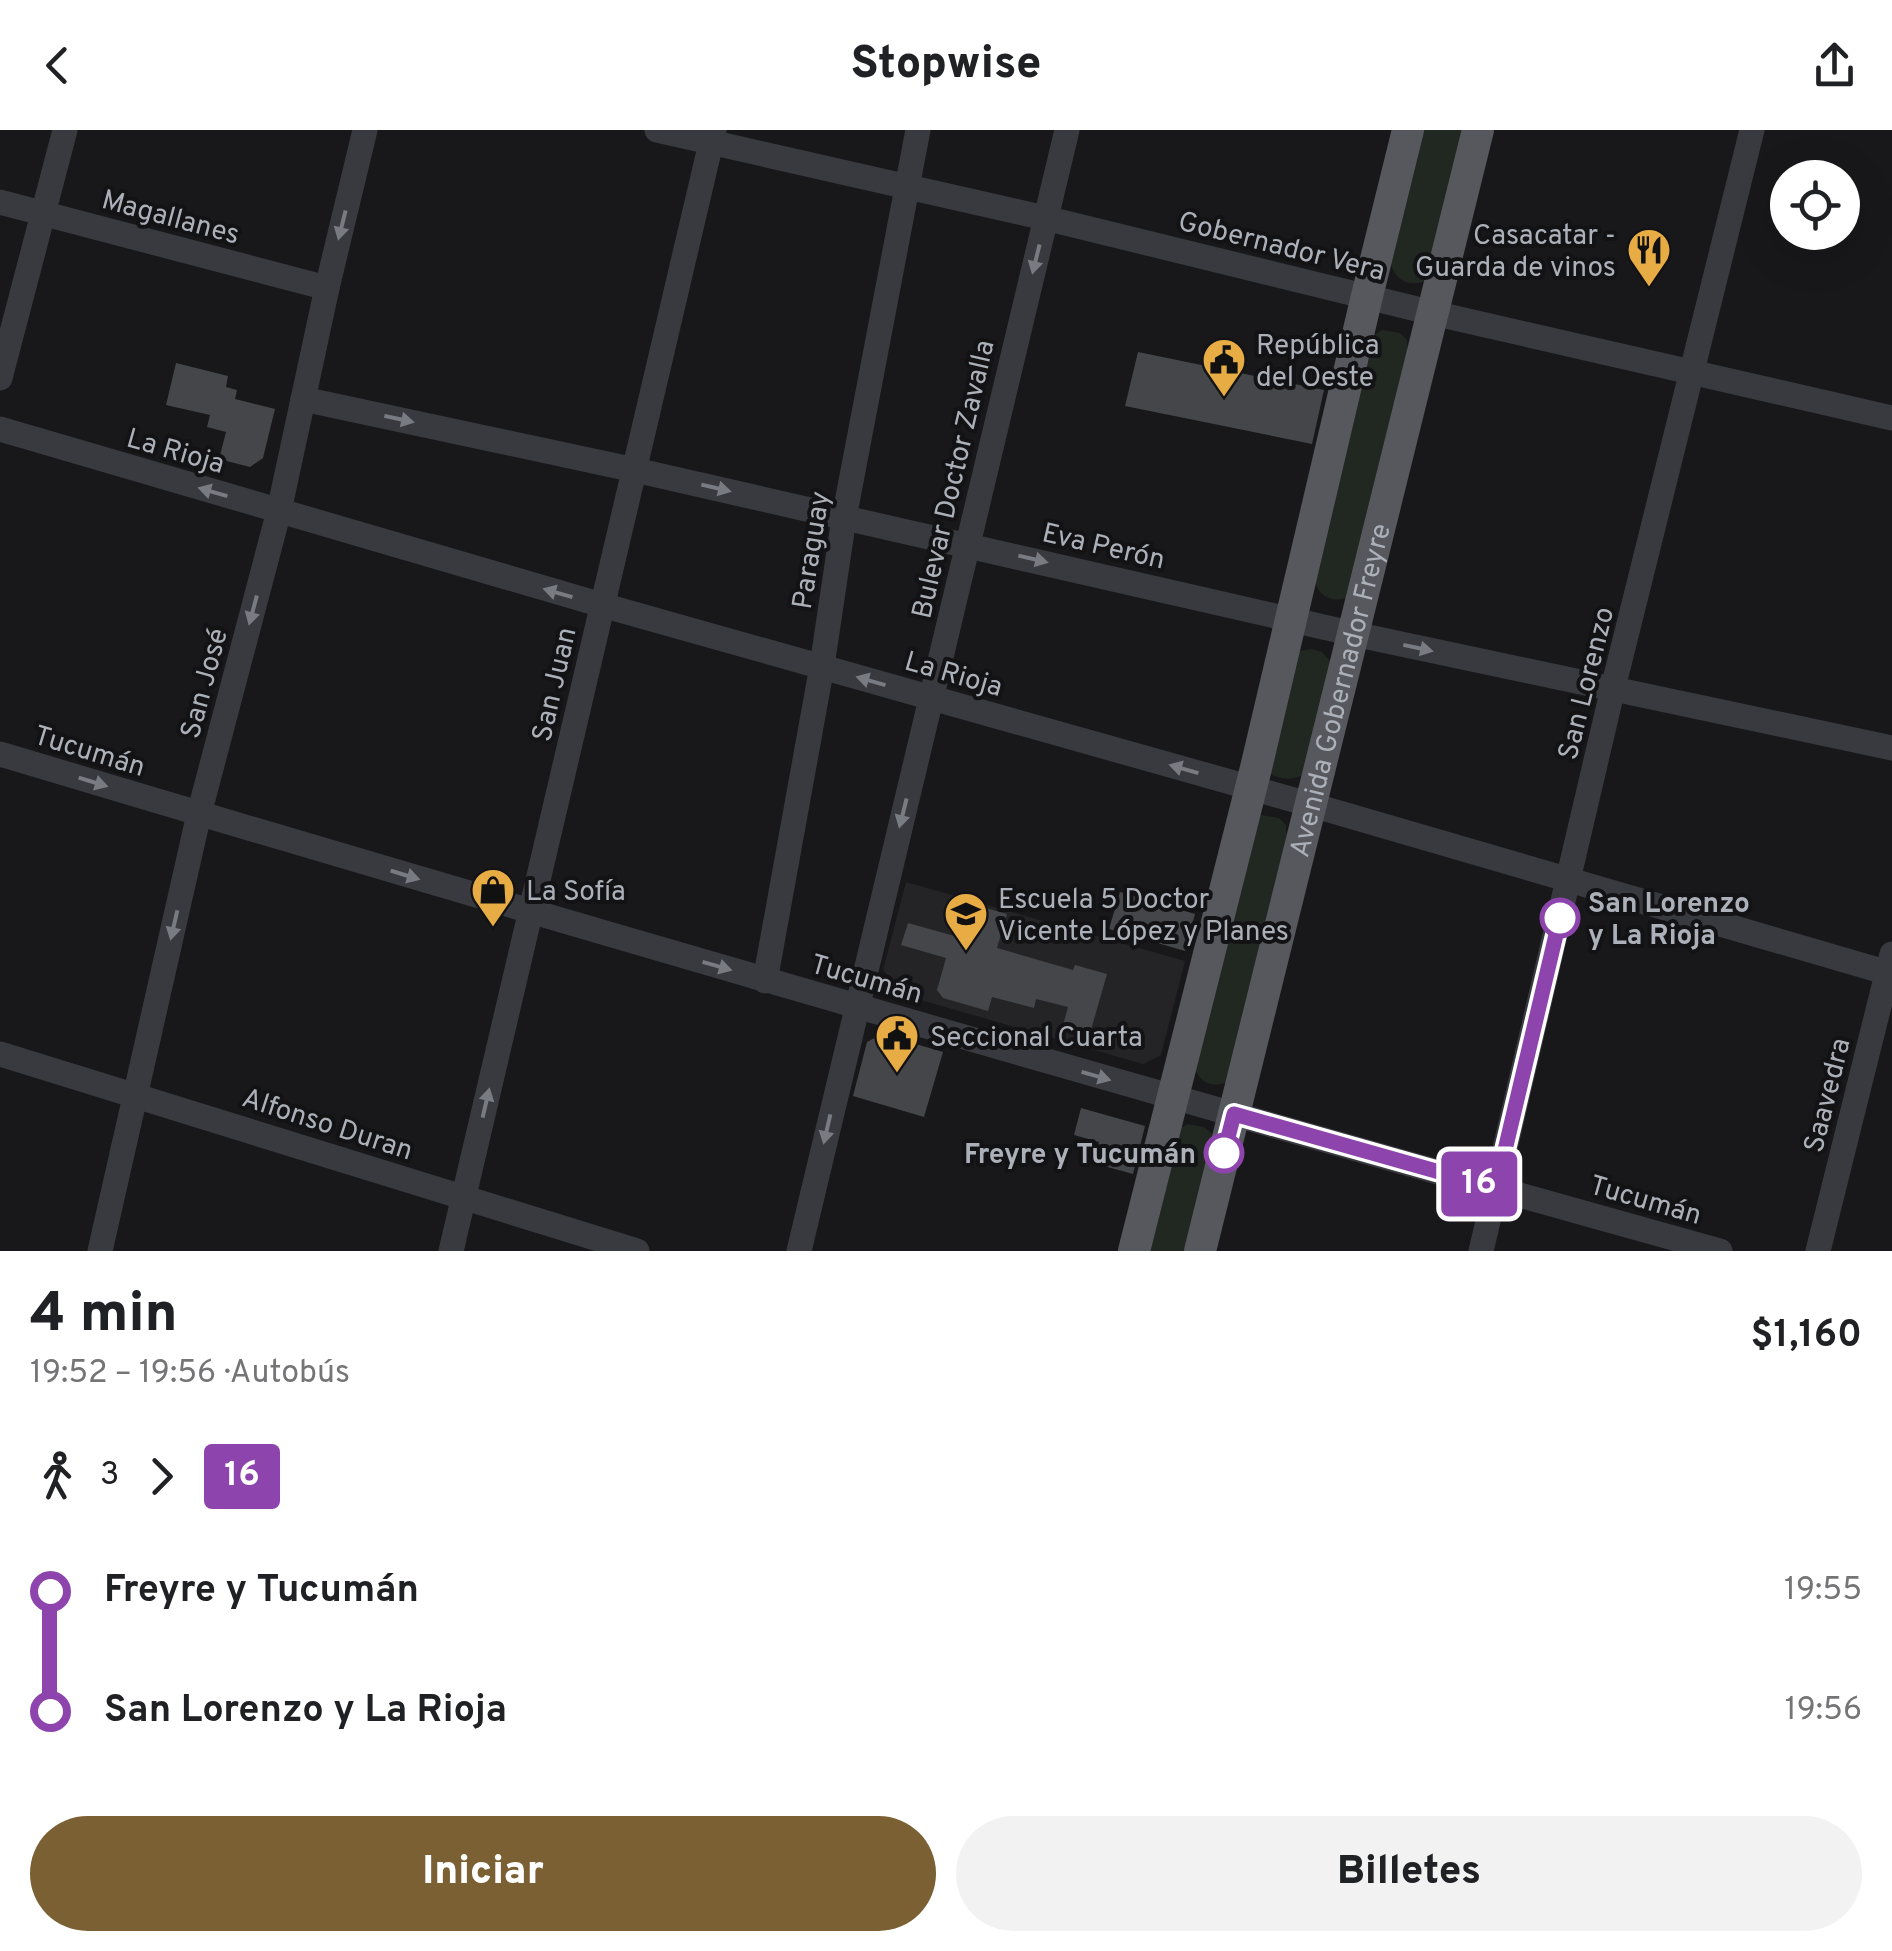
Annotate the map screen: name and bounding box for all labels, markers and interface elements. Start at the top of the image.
text: Stopwise [851,37,1041,94]
icon: back [30,38,85,93]
icon: share [1807,38,1862,93]
map controls [1770,160,1860,250]
button: locate [1770,160,1860,250]
street label: Magallanes [97,183,243,255]
street label: Gobernador Vera [1174,205,1388,291]
one-way arrow [334,210,349,241]
place label: Casacatar - Guarda de vinos [1415,219,1616,287]
restaurant icon: Casacatar - Guarda de vinos [1626,227,1672,288]
one-way arrow [1027,244,1043,275]
place label: República del Oeste [1256,329,1379,397]
street label: Bulevar Doctor Zavalla [905,337,1005,623]
public building icon: República del Oeste [1201,337,1247,398]
one-way arrow [384,412,415,428]
street label: La Rioja [122,422,228,484]
one-way arrow [701,481,732,496]
one-way arrow [197,484,228,499]
street label: Paraguay [786,489,840,612]
street label: Eva Perón [1038,516,1168,580]
street label: Avenida Gobernador Freyre [1283,520,1401,861]
one-way arrow [1018,552,1049,567]
one-way arrow [543,584,574,600]
one-way arrow [244,595,260,626]
street label: San Lorenzo [1552,604,1624,764]
street label: San Juan [525,624,587,745]
street label: San José [174,625,238,743]
one-way arrow [1403,640,1434,656]
street label: La Rioja [900,645,1006,707]
one-way arrow [855,672,886,688]
street label: Tucumán [29,719,149,787]
one-way arrow [1168,761,1199,777]
one-way arrow [79,775,109,790]
one-way arrow [895,798,910,829]
shop icon: La Sofía [470,867,516,928]
one-way arrow [390,868,421,883]
place label: La Sofía [526,875,626,911]
place label: Escuela 5 Doctor Vicente López y Planes [998,883,1289,951]
place label: San Lorenzo y La Rioja [1588,887,1750,955]
school or university icon: Escuela 5 Doctor Vicente López y Planes [943,891,989,952]
marker: San Lorenzo y La Rioja [1541,899,1579,937]
one-way arrow [166,910,181,941]
street label: Tucumán [806,948,926,1014]
one-way arrow [702,959,733,975]
public building icon: Seccional Cuarta [874,1013,920,1074]
place label: Seccional Cuarta [930,1021,1143,1057]
street label: Saavedra [1797,1035,1861,1157]
one-way arrow [1081,1069,1112,1084]
street label: Alfonso Duran [237,1081,417,1170]
one-way arrow [479,1087,494,1118]
one-way arrow [819,1114,834,1145]
marker: Freyre y Tucumán [1205,1134,1243,1172]
place label: Freyre y Tucumán [964,1138,1196,1174]
line badge: 16 [1434,1152,1524,1216]
text: 16 [1461,1162,1497,1206]
street label: Tucumán [1585,1169,1705,1235]
text: 4 min [30,1281,178,1351]
text: $1,160 [1750,1312,1862,1361]
text: 19:52 – 19:56 · Autobús [30,1354,350,1394]
icon: walk [30,1449,85,1504]
icon: forward [134,1449,189,1504]
text: 16 [224,1454,260,1498]
text: 3 [100,1456,119,1496]
text: Freyre y Tucumán [104,1567,419,1616]
text: 19:55 [1784,1571,1862,1611]
text: San Lorenzo y La Rioja [104,1687,507,1736]
text: 19:56 [1785,1691,1862,1731]
button: Iniciar [30,1816,936,1931]
button: Billetes [956,1816,1862,1931]

